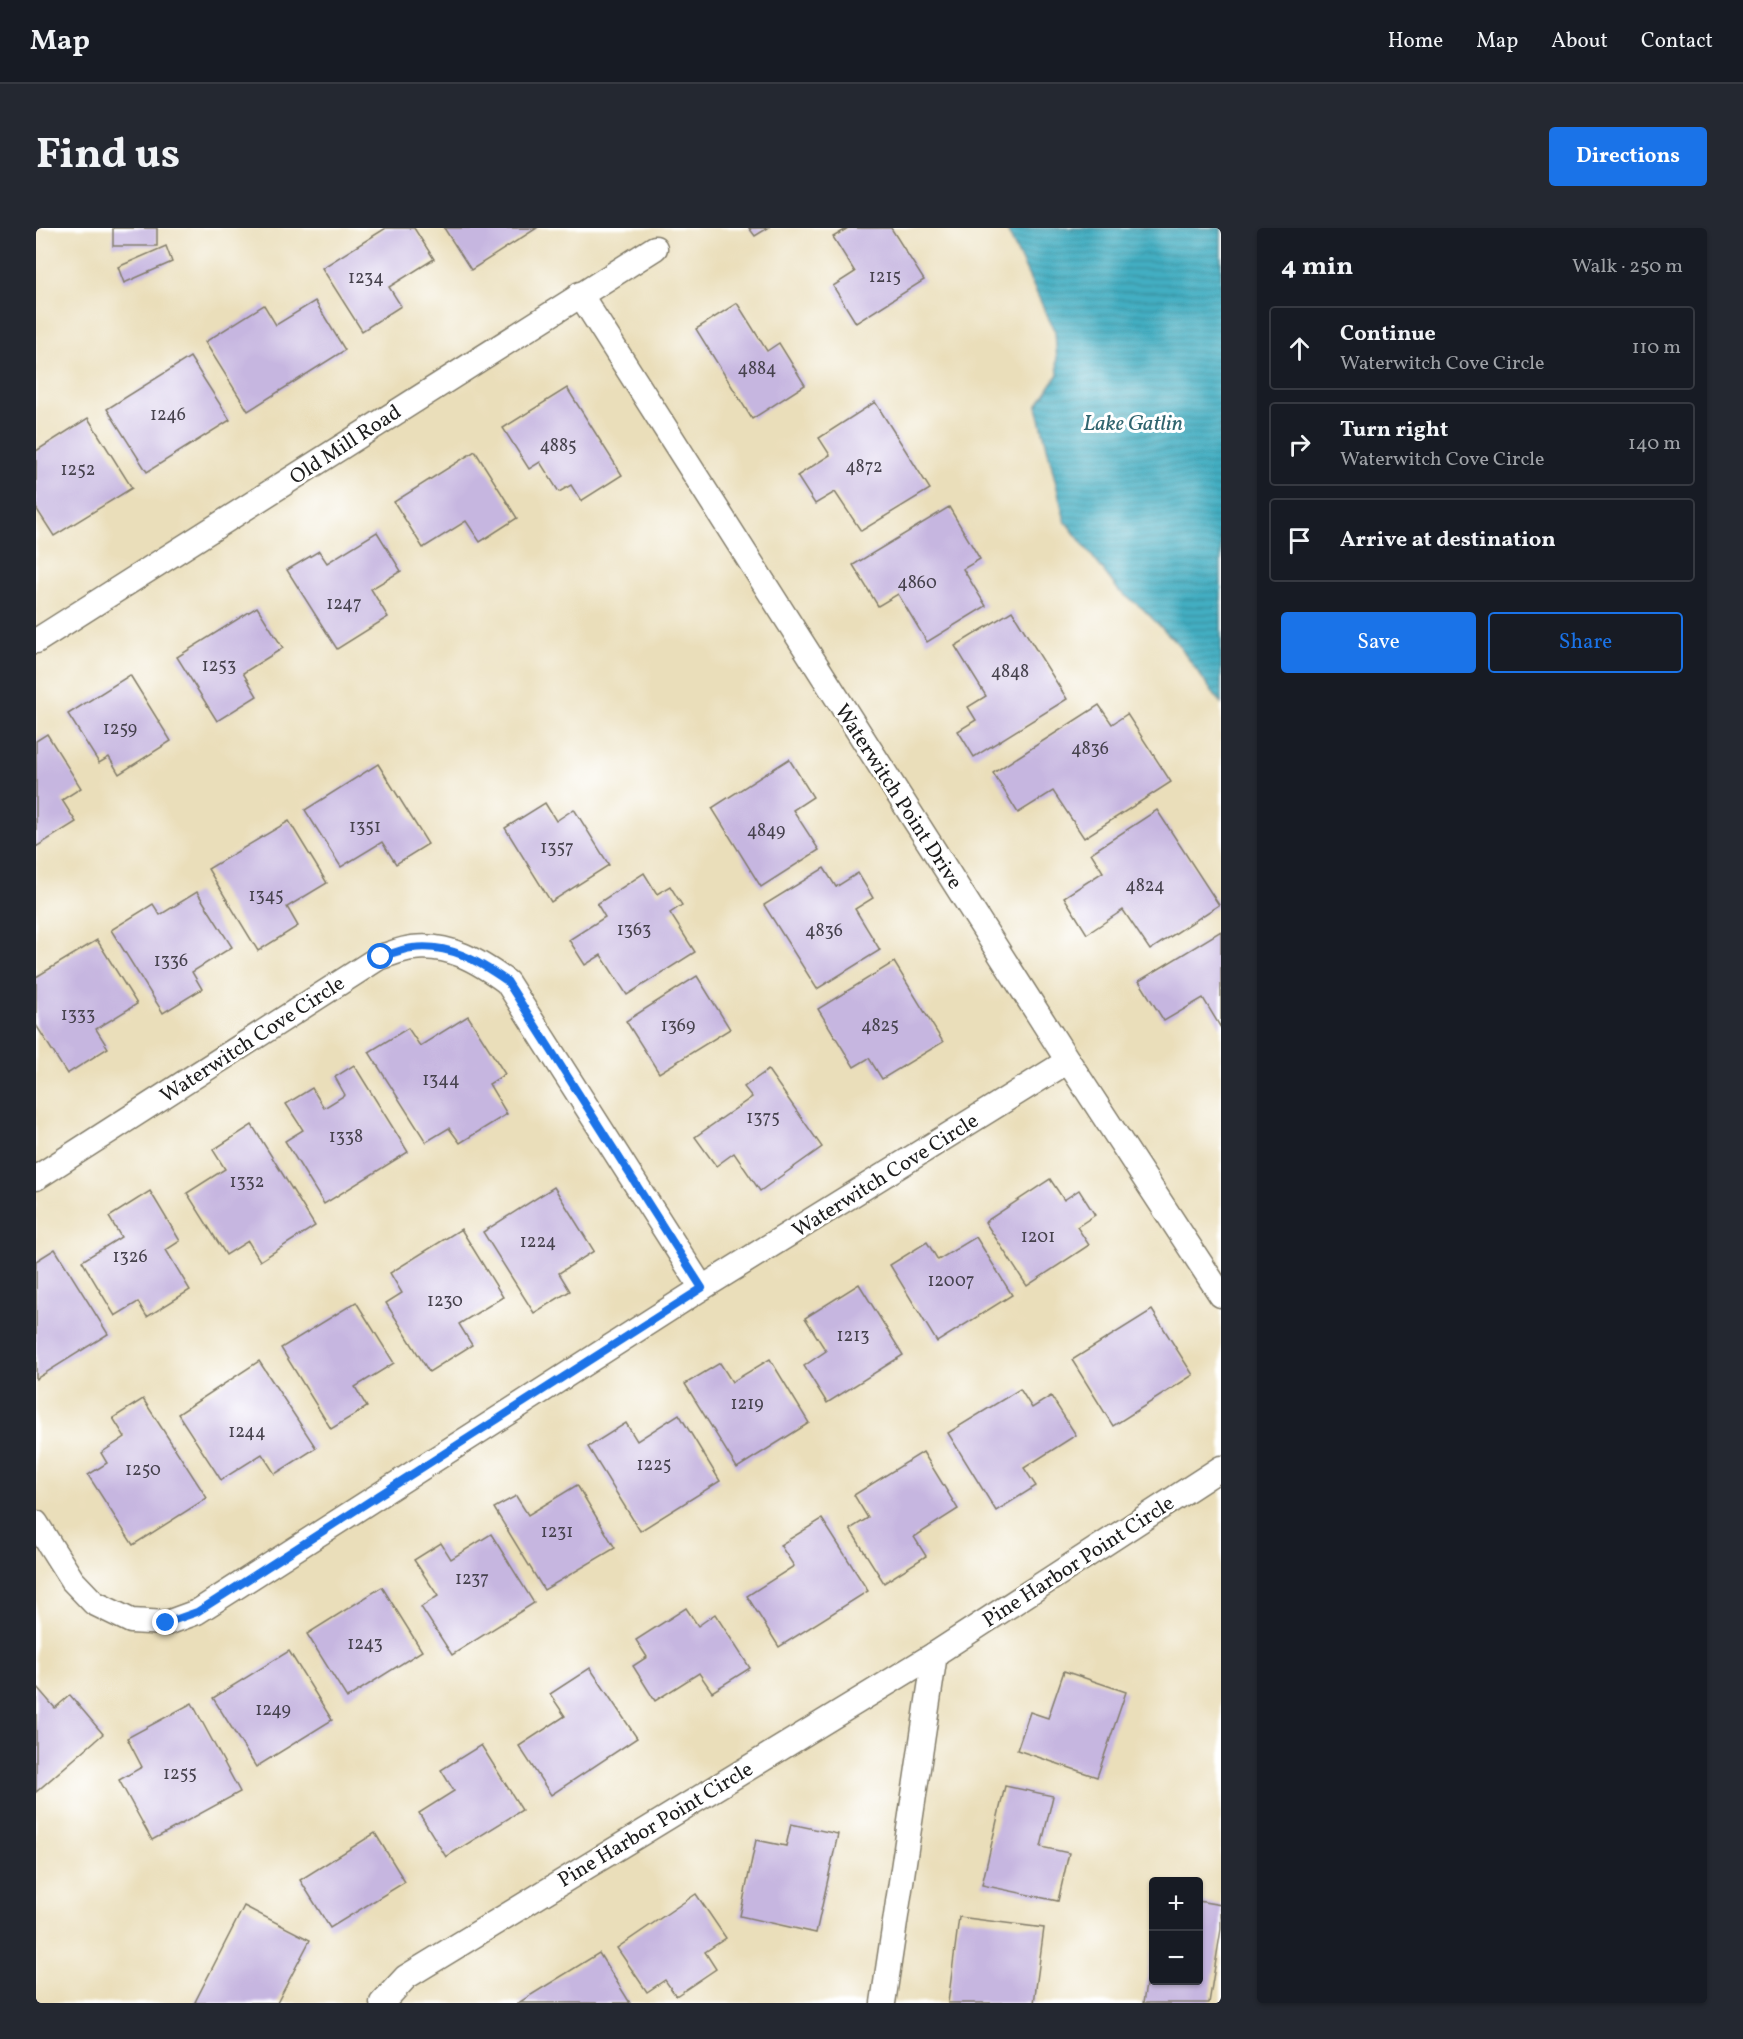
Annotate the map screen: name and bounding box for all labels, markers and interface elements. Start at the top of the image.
text: Map [30,22,90,61]
text: Home [1388,27,1443,56]
text: Map [1476,27,1518,56]
text: About [1551,27,1608,56]
text: Contact [1641,27,1713,56]
text: Find us [36,127,180,186]
button: Directions [1549,127,1707,186]
text: 4 min [1281,249,1353,285]
text: Walk · 250 m [1572,253,1683,281]
house number: 1215 [869,265,901,290]
house number: 1234 [348,266,384,291]
text: Continue [1340,319,1436,350]
icon: ahead [1283,332,1316,365]
text: 110 m [1632,334,1681,362]
text: Waterwitch Cove Circle [1340,350,1544,378]
house number: 4884 [738,357,776,382]
street label: Old Mill Road [284,398,407,492]
house number: 1246 [150,403,186,428]
water label: Lake Gatlin [1083,409,1183,440]
text: Turn right [1340,415,1448,446]
icon: right [1283,428,1316,461]
text: 140 m [1628,430,1681,458]
house number: 4885 [539,434,577,459]
text: Waterwitch Cove Circle [1340,446,1544,474]
house number: 4872 [845,455,883,480]
house number: 1252 [61,458,95,483]
icon: arrive [1283,524,1316,557]
text: Arrive at destination [1340,525,1556,556]
house number: 4860 [897,571,937,596]
house number: 1247 [326,592,362,617]
button: Save [1281,612,1476,673]
button: Share [1488,612,1683,673]
house number: 1253 [202,654,236,679]
house number: 4848 [991,660,1029,685]
street label: Waterwitch Point Drive [827,698,969,895]
house number: 1259 [103,717,137,742]
house number: 4836 [1071,737,1109,762]
house number: 1351 [349,815,381,840]
house number: 4849 [747,819,785,844]
house number: 1357 [540,836,574,861]
house number: 4824 [1125,874,1165,899]
house number: 1345 [248,884,284,909]
house number: 1363 [617,918,651,943]
house number: 4836 [805,919,843,944]
route start [367,943,393,969]
house number: 1336 [154,949,188,974]
street label: Waterwitch Cove Circle [155,970,351,1111]
house number: 1333 [61,1003,95,1028]
house number: 1369 [661,1014,695,1039]
house number: 4825 [861,1014,899,1039]
house number: 1344 [422,1068,460,1093]
house number: 1375 [746,1106,780,1131]
street label: Waterwitch Cove Circle [787,1107,985,1245]
house number: 1338 [329,1125,363,1150]
house number: 1332 [230,1170,265,1195]
house number: 1201 [1021,1225,1055,1250]
house number: 1224 [520,1230,556,1255]
house number: 1326 [113,1245,148,1270]
house number: 12007 [927,1269,975,1294]
house number: 1230 [427,1289,463,1314]
house number: 1213 [837,1324,869,1349]
house number: 1219 [731,1392,763,1417]
house number: 1244 [228,1420,266,1445]
house number: 1225 [637,1453,671,1478]
house number: 1250 [125,1458,161,1483]
street label: Pine Harbor Point Circle [977,1489,1180,1635]
house number: 1231 [541,1520,573,1545]
house number: 1237 [455,1567,489,1592]
route end [152,1609,178,1635]
house number: 1243 [347,1632,383,1657]
house number: 1249 [255,1698,291,1723]
street label: Pine Harbor Point Circle [553,1755,759,1895]
house number: 1255 [163,1762,197,1787]
map controls [1149,1877,1203,1985]
button: + [1149,1877,1203,1931]
button: − [1149,1931,1203,1985]

